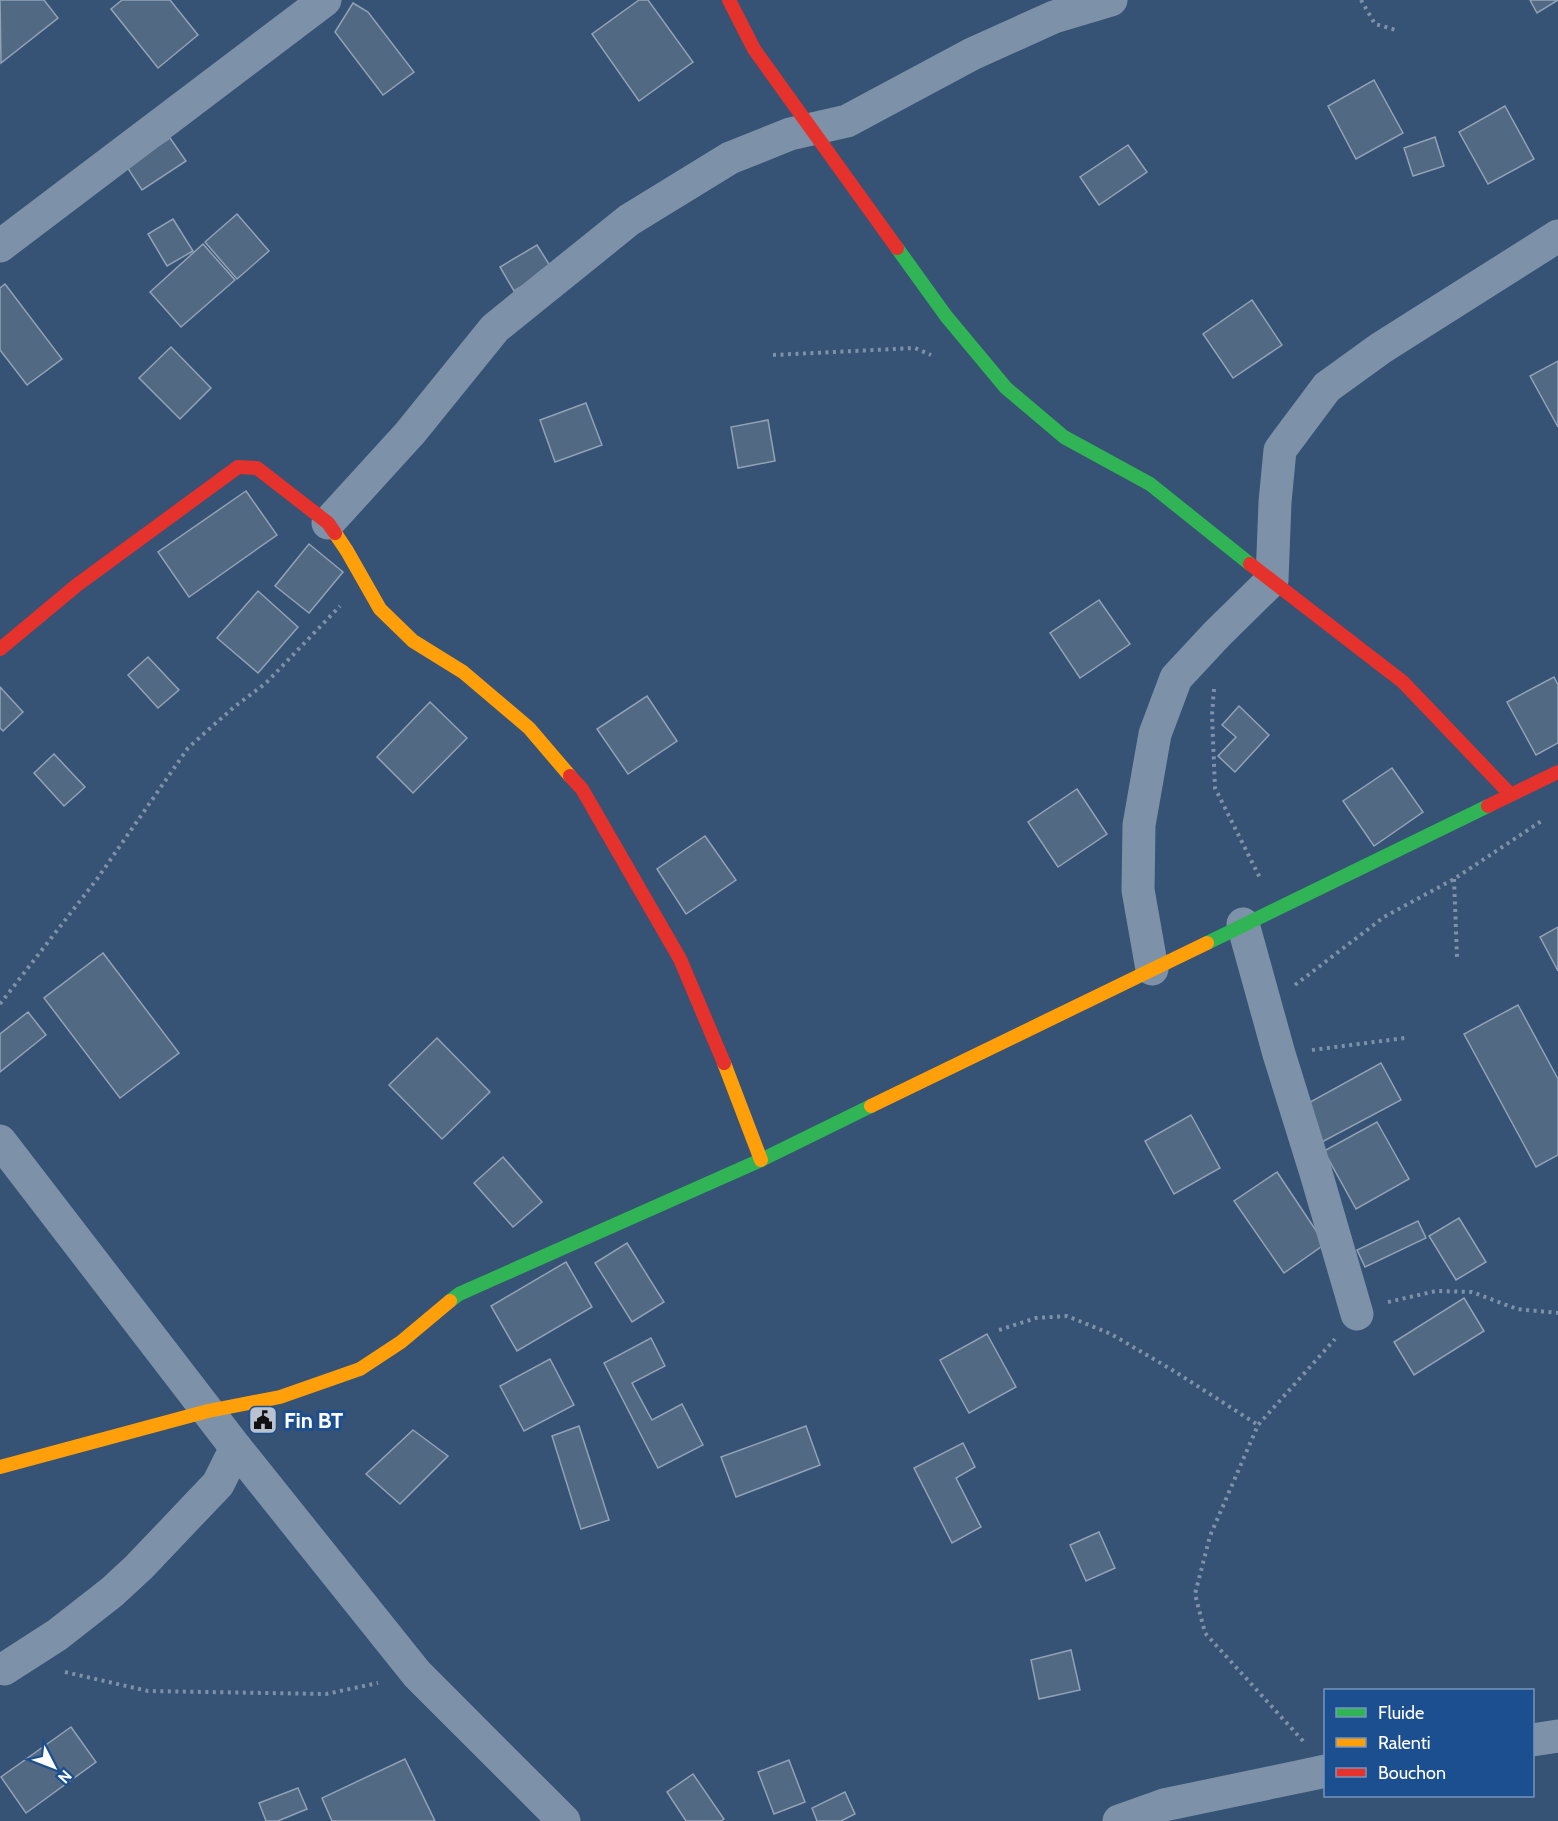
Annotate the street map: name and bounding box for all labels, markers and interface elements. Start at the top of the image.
public building icon: Fin BT [247,1404,279,1436]
place label: Fin BT [284,1407,343,1434]
legend [1324,1689,1534,1797]
text: Fluide [1378,1702,1424,1724]
text: Ralenti [1378,1732,1431,1754]
north arrow [24,1737,84,1797]
text: Bouchon [1378,1762,1446,1784]
text: N [54,1766,76,1787]

